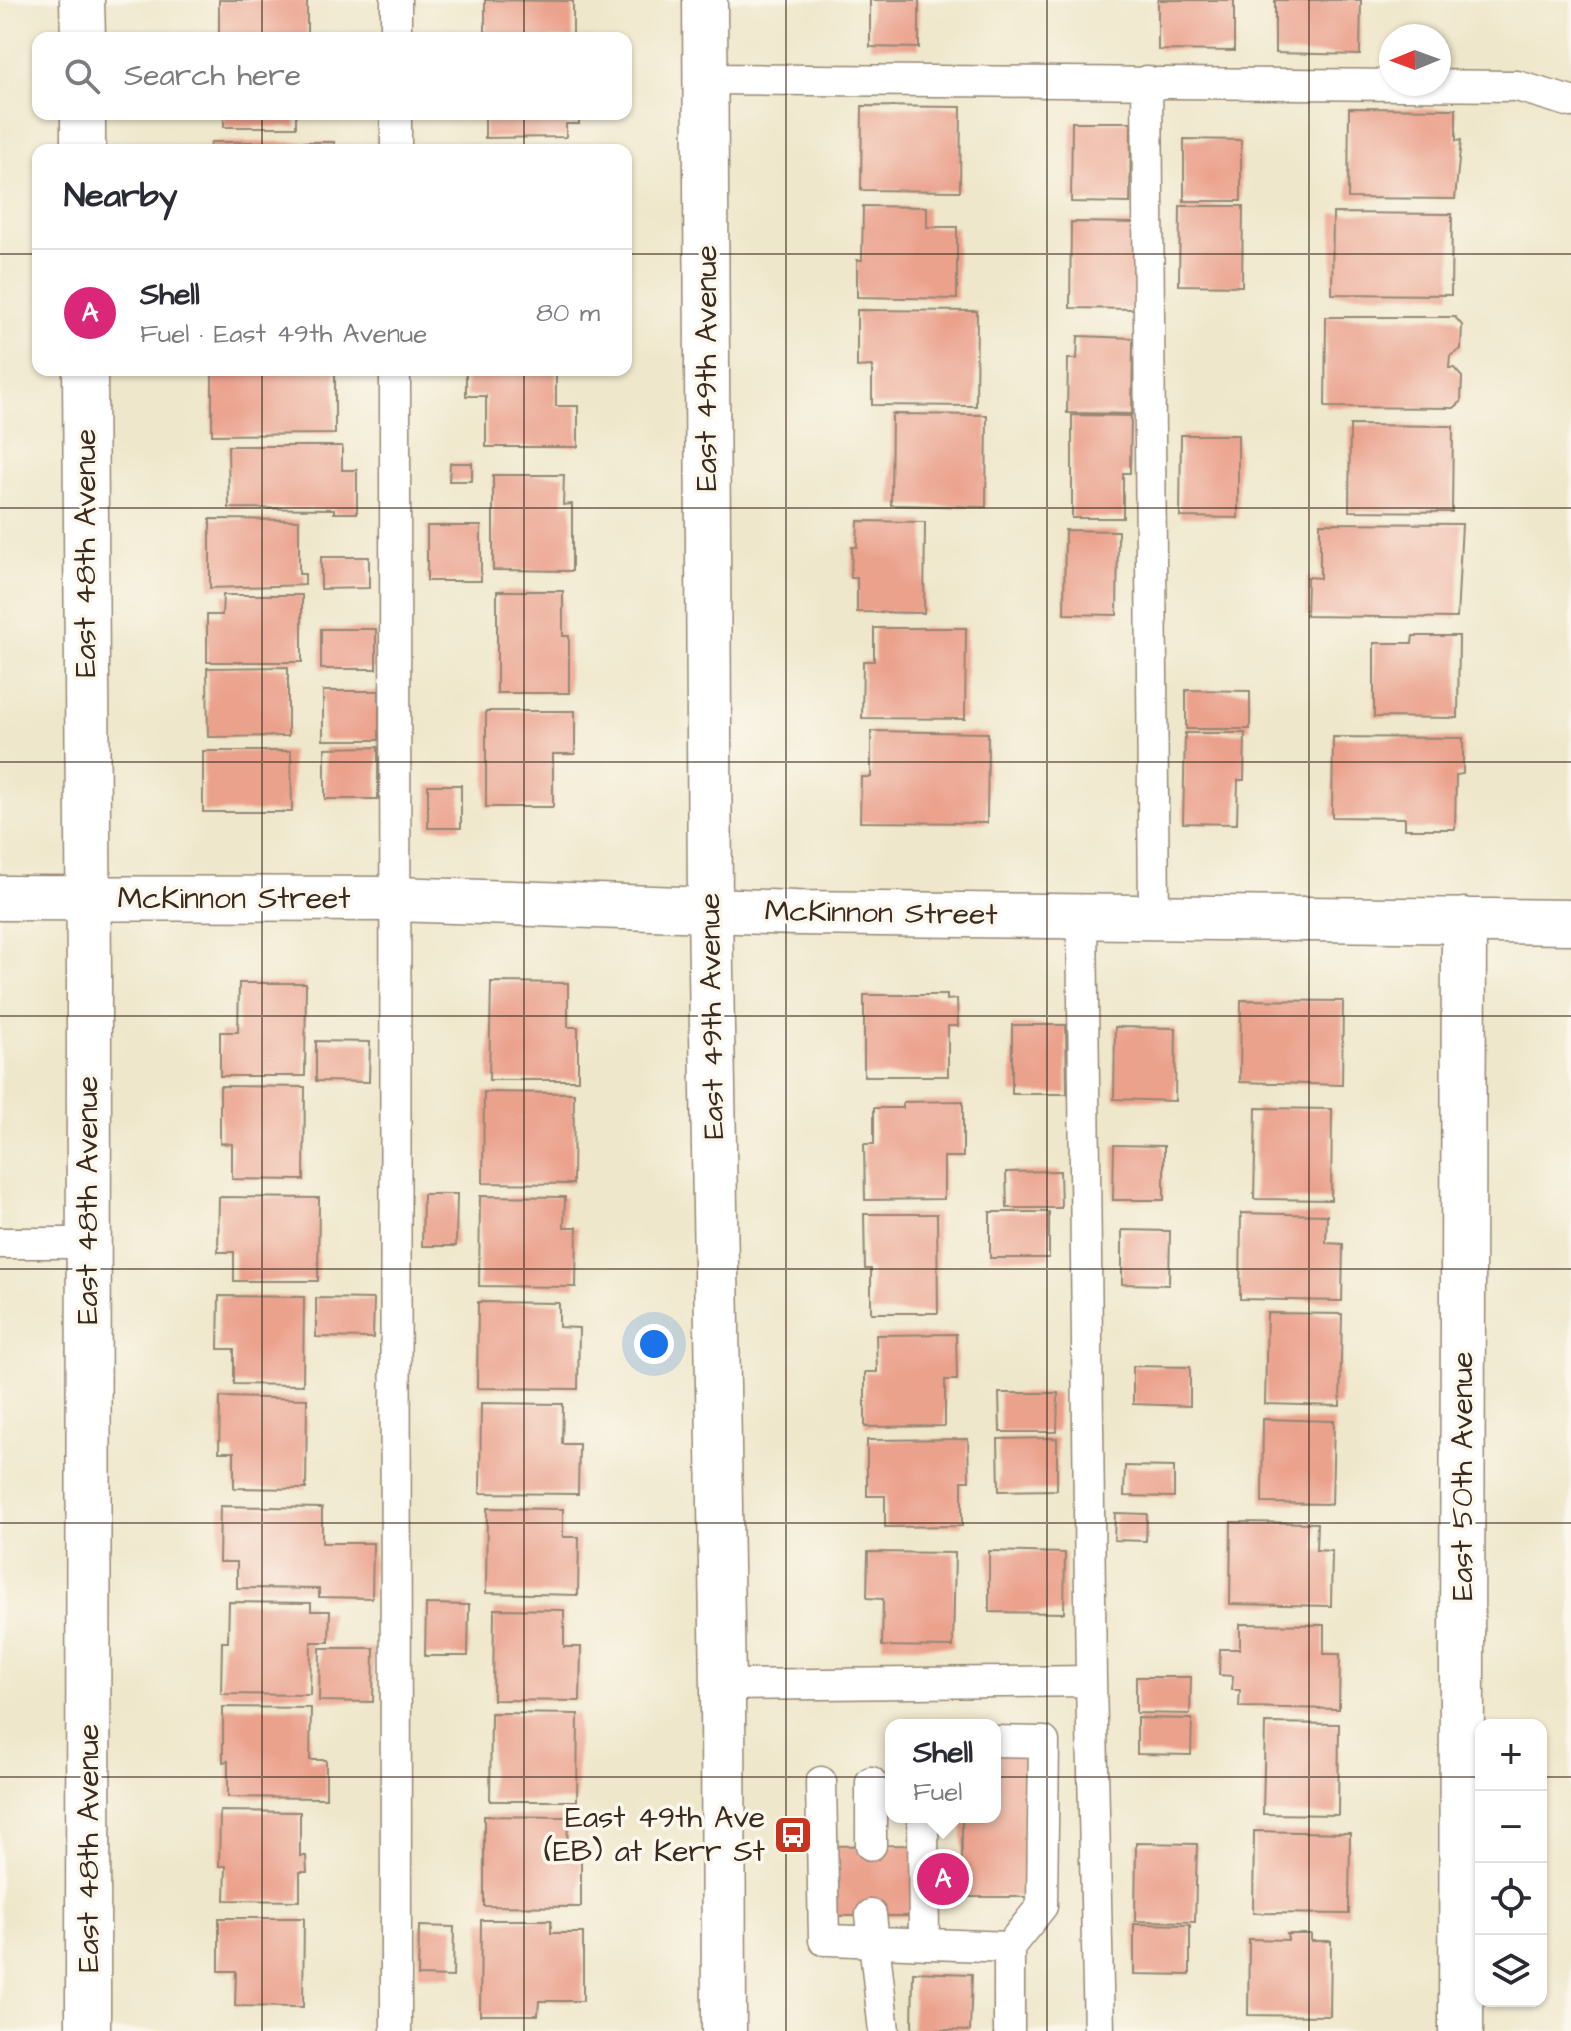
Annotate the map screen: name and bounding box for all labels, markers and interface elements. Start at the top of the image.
north arrow [1379,24,1451,96]
search box [32,32,632,120]
icon: search [60,54,104,98]
text: Search here [124,55,301,97]
text: Nearby [64,172,178,220]
street label: East 49th Avenue [686,245,728,491]
text: Shell [140,274,200,316]
text: A [82,295,98,331]
text: 80 m [536,295,600,331]
text: Fuel · East 49th Avenue [140,316,427,352]
street label: East 48th Avenue [65,429,107,677]
street label: McKinnon Street [118,878,350,920]
street label: McKinnon Street [764,890,998,936]
street label: East 49th Avenue [689,893,735,1139]
street label: East 48th Avenue [67,1076,109,1324]
your location [634,1324,674,1364]
street label: East 50th Avenue [1442,1352,1484,1600]
popup [885,1719,1001,1823]
map controls [1475,1719,1547,2007]
button: + [1475,1719,1547,1791]
street label: East 48th Avenue [68,1724,110,1972]
text: Shell [913,1732,973,1774]
text: Fuel [913,1774,962,1810]
button: − [1475,1791,1547,1863]
place label: East 49th Ave (EB) at Kerr St [544,1797,765,1873]
bus stop icon: East 49th Ave (EB) at Kerr St [772,1814,814,1856]
pin: A [917,1849,969,1909]
button: locate [1475,1863,1547,1935]
button: layers [1475,1935,1547,2007]

